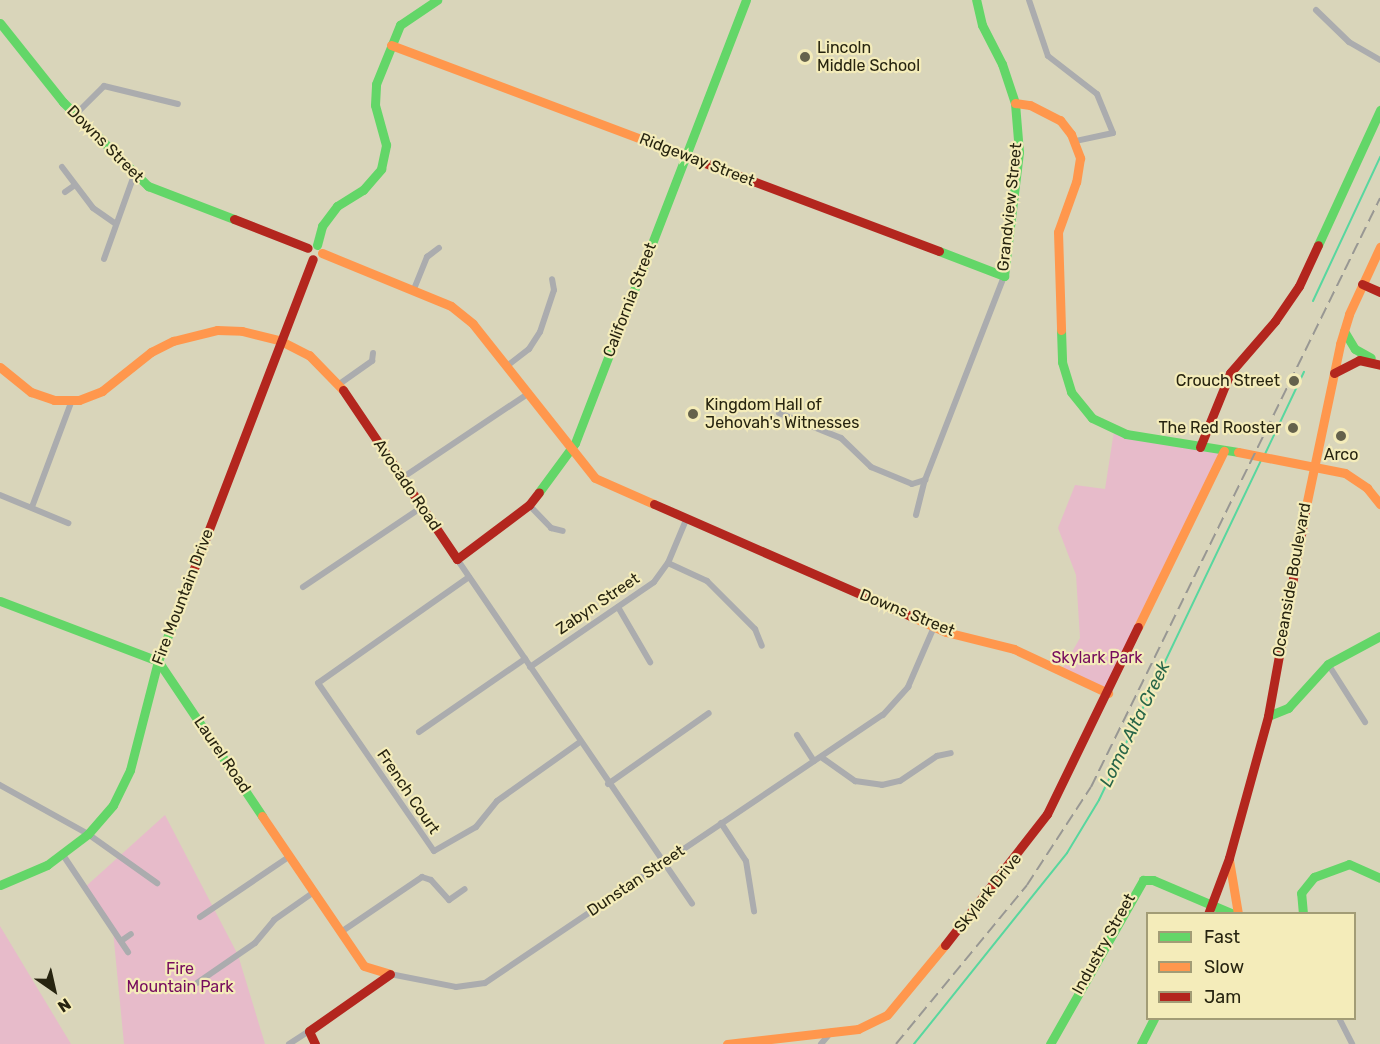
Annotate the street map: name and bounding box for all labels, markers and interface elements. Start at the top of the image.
place label: Lincoln Middle School [817,38,920,76]
marker: Lincoln Middle School [798,50,812,64]
street label: Downs Street [63,102,147,186]
street label: Ridgeway Street [636,129,758,191]
street label: Grandview Street [994,142,1026,272]
street label: California Street [599,240,661,360]
place label: Crouch Street [1176,371,1280,391]
marker: Crouch Street [1285,372,1303,390]
place label: Kingdom Hall of Jehovah's Witnesses [705,395,860,433]
marker: Kingdom Hall of Jehovah's Witnesses [686,407,700,421]
place label: The Red Rooster [1158,418,1281,438]
marker: The Red Rooster [1286,421,1300,435]
marker: Arco [1334,429,1348,443]
street label: Avocado Road [369,436,445,534]
place label: Arco [1324,445,1358,465]
street label: Oceanside Boulevard [1269,501,1315,659]
street label: Fire Mountain Drive [148,526,218,668]
street label: Zabyn Street [553,569,643,639]
street label: Downs Street [857,585,957,641]
park label: Skylark Park [1051,648,1143,668]
water label: Loma Alta Creek [1095,657,1175,791]
street label: Laurel Road [189,713,255,797]
street label: French Court [373,746,443,838]
street label: Dunstan Street [584,841,688,921]
street label: Skylark Drive [950,849,1026,937]
street label: Industry Street [1068,890,1140,998]
legend [1146,912,1356,1020]
text: Fast [1204,926,1240,948]
text: Slow [1204,956,1244,978]
park label: Fire Mountain Park [127,959,233,997]
north arrow [24,960,84,1020]
text: Jam [1204,986,1241,1008]
text: N [54,994,74,1016]

